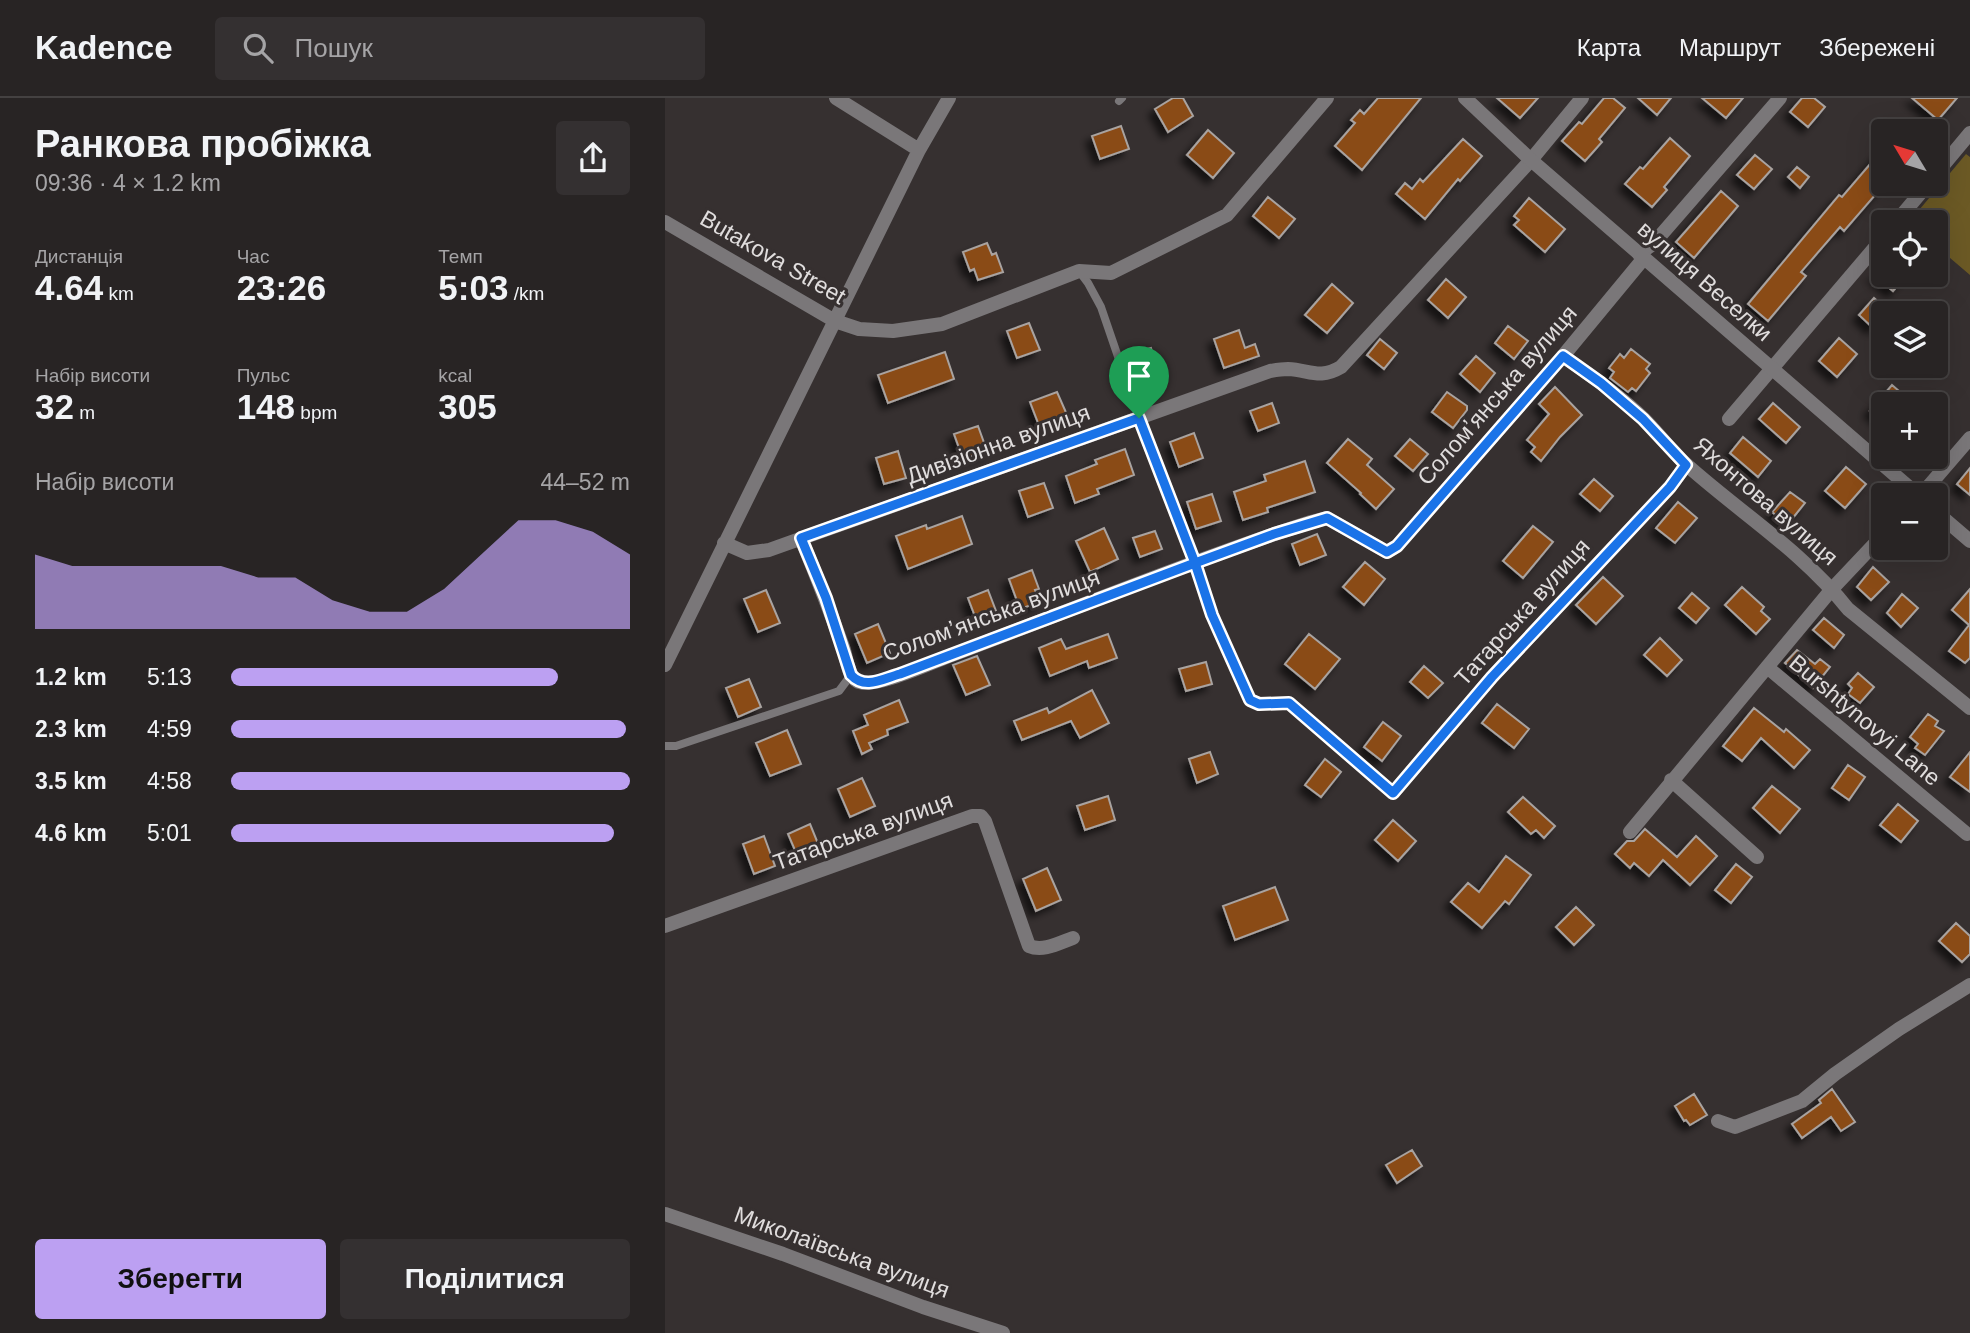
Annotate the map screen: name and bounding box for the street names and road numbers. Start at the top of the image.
street label: Butakova Street [696,205,851,309]
street label: вулиця Веселки [1633,216,1777,346]
street label: Соломʼянська вулиця [1412,300,1582,490]
street label: Дивізіонна вулиця [903,399,1093,489]
street label: Яхонтова вулиця [1689,431,1843,571]
street label: Татарська вулиця [1449,533,1595,691]
street label: Соломʼянська вулиця [879,564,1103,666]
street label: Burshtynovyi Lane [1784,649,1946,791]
street label: Татарська вулиця [770,786,956,876]
street label: Миколаївська вулиця [731,1201,953,1303]

